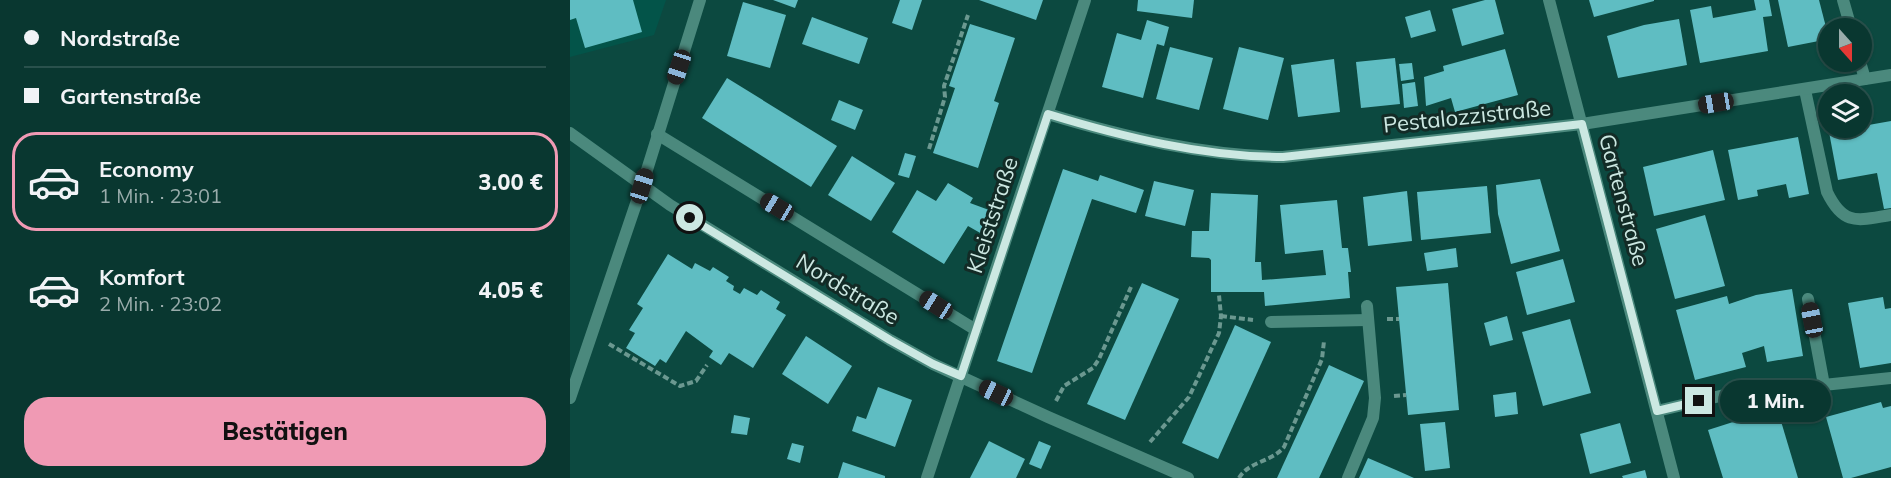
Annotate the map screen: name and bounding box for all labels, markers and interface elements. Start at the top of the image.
north arrow [1818,18,1872,72]
map controls [1818,18,1872,138]
text: Nordstraße [60,24,180,52]
car [665,47,693,87]
text: Gartenstraße [60,82,201,110]
button: layers [1818,84,1872,138]
car [1697,91,1735,115]
street label: Pestalozzistraße [1382,93,1552,139]
street label: Gartenstraße [1593,131,1655,269]
street label: Kleiststraße [960,153,1024,277]
icon: car [27,155,81,209]
text: Economy [99,155,194,183]
car [628,166,656,206]
text: 3.00 € [478,168,543,196]
text: 1 Min. · 23:01 [99,183,222,208]
car [757,190,797,224]
route start [676,204,703,231]
street label: Nordstraße [791,247,905,331]
icon: car [27,263,81,317]
text: Komfort [99,263,185,291]
text: 4.05 € [478,276,543,304]
car [916,288,956,322]
text: 2 Min. · 23:02 [99,291,222,316]
car [1800,301,1824,339]
car [976,377,1016,409]
callout: 1 Min. [1720,380,1831,422]
route end [1685,387,1712,414]
text: 1 Min. [1746,388,1805,413]
button: Bestätigen [24,397,546,466]

